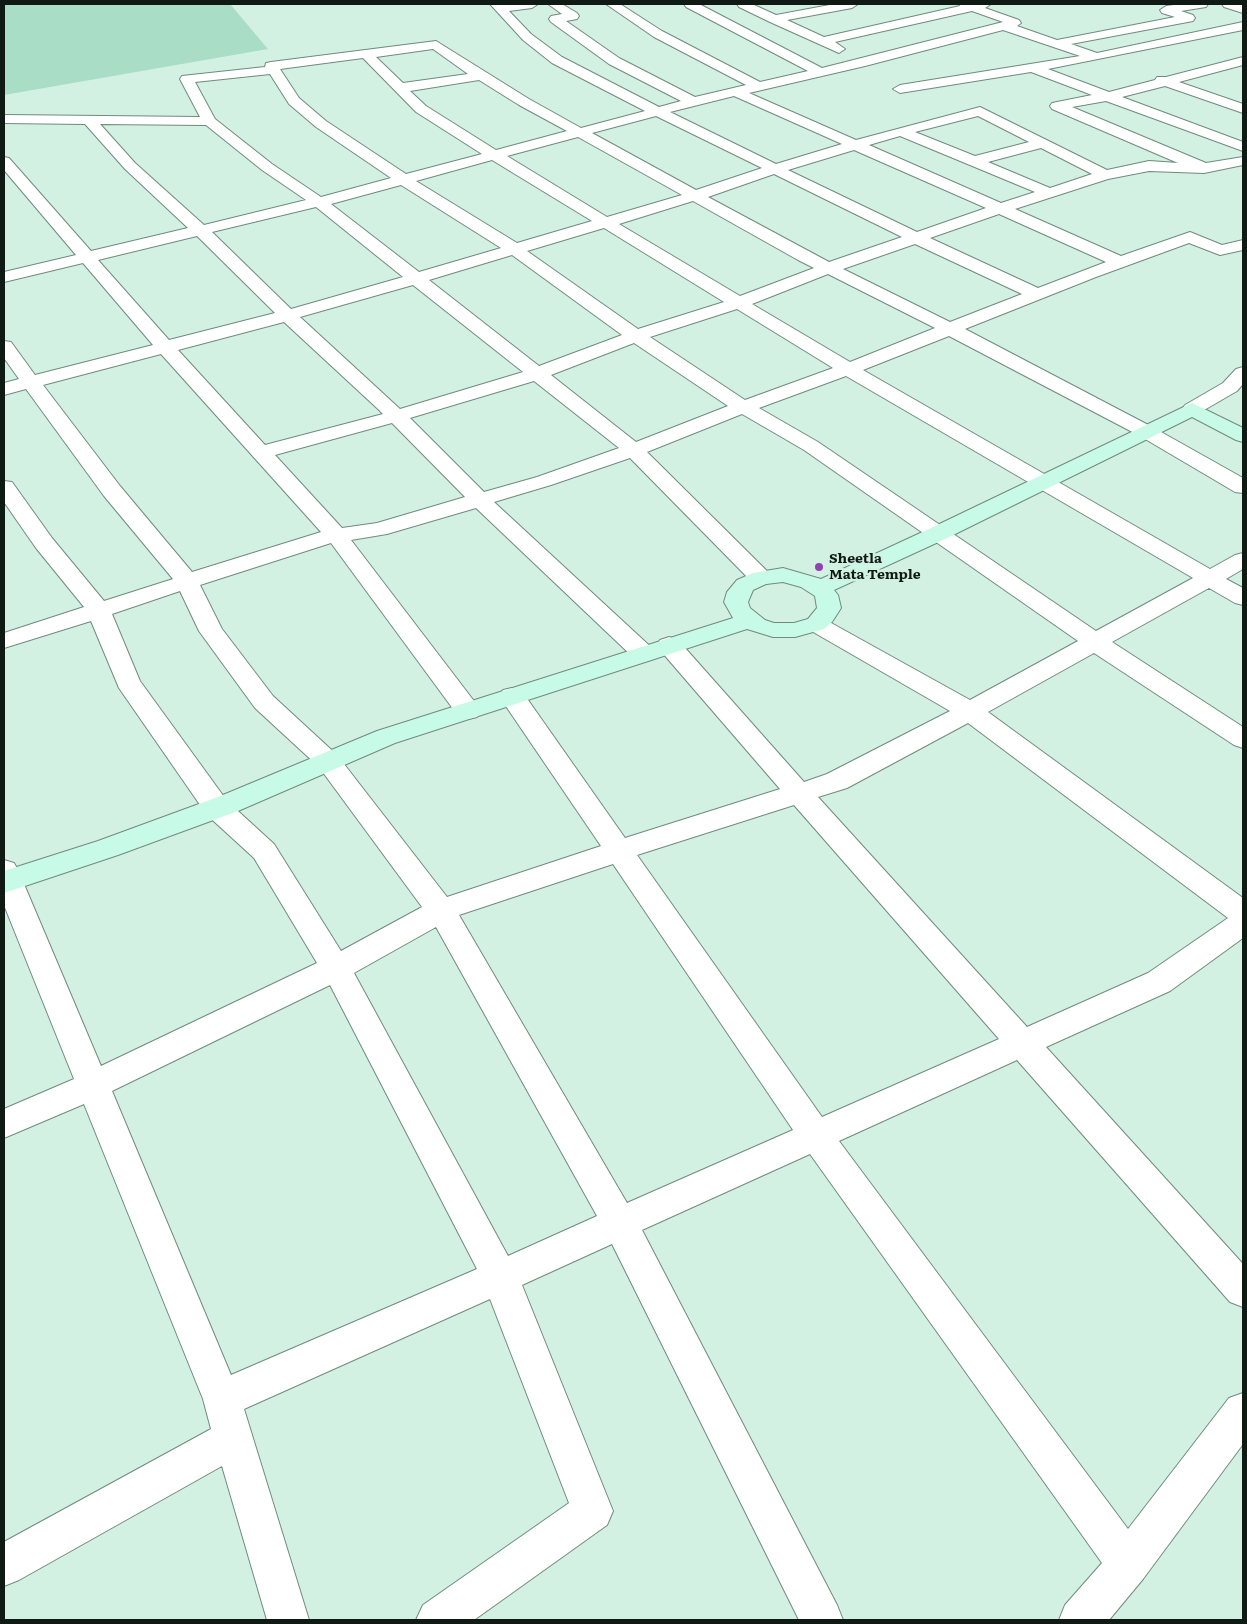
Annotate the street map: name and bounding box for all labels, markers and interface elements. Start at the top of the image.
place label: Sheetla Mata Temple [829,551,921,584]
marker: Sheetla Mata Temple [813,561,825,573]

